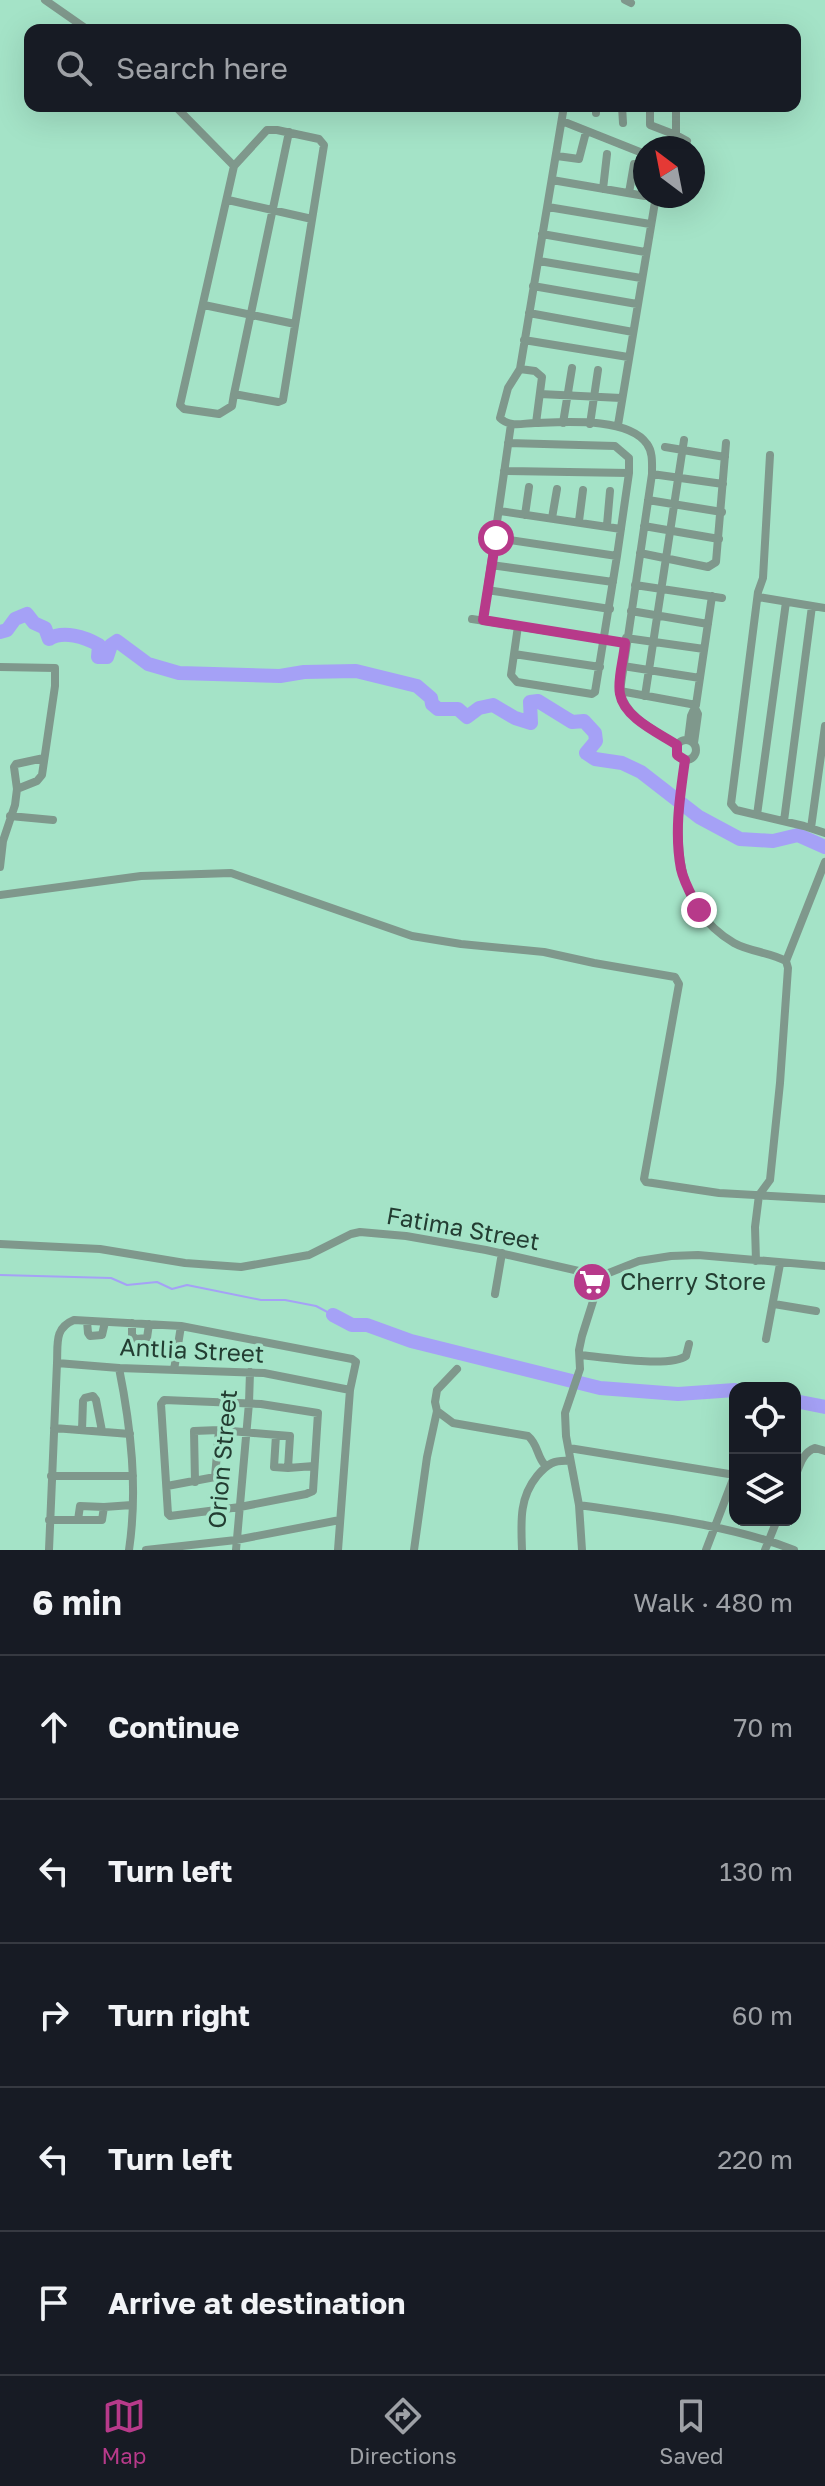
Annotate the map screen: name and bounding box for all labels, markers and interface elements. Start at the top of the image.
search box [24,24,801,112]
icon: search [52,46,96,90]
text: Search here [116,50,288,86]
north arrow [633,136,705,208]
route start [478,520,514,556]
route end [681,892,717,928]
street label: Fatima Street [384,1200,542,1255]
supermarket icon: Cherry Store [571,1261,613,1303]
place label: Cherry Store [620,1266,766,1295]
street label: Antlia Street [119,1331,265,1368]
map controls [729,1382,801,1526]
button: locate [729,1382,801,1454]
street label: Orion Street [201,1388,242,1530]
button: layers [729,1454,801,1526]
text: 6 min [32,1582,122,1622]
text: Walk · 480 m [633,1587,793,1618]
icon: ahead [32,1705,76,1749]
text: Continue [108,1709,239,1745]
text: 70 m [734,1712,793,1743]
icon: left [32,1849,76,1893]
text: Turn left [108,1853,233,1889]
text: 130 m [720,1856,793,1887]
icon: right [32,1993,76,2037]
text: Turn right [108,1997,250,2033]
text: 60 m [732,2000,793,2031]
icon: left [32,2137,76,2181]
text: Turn left [108,2141,233,2177]
text: 220 m [717,2144,793,2175]
icon: arrive [32,2281,76,2325]
text: Arrive at destination [108,2285,405,2321]
tab: Map [101,2394,146,2469]
tab: Directions [349,2394,457,2469]
tab: Saved [659,2394,724,2469]

